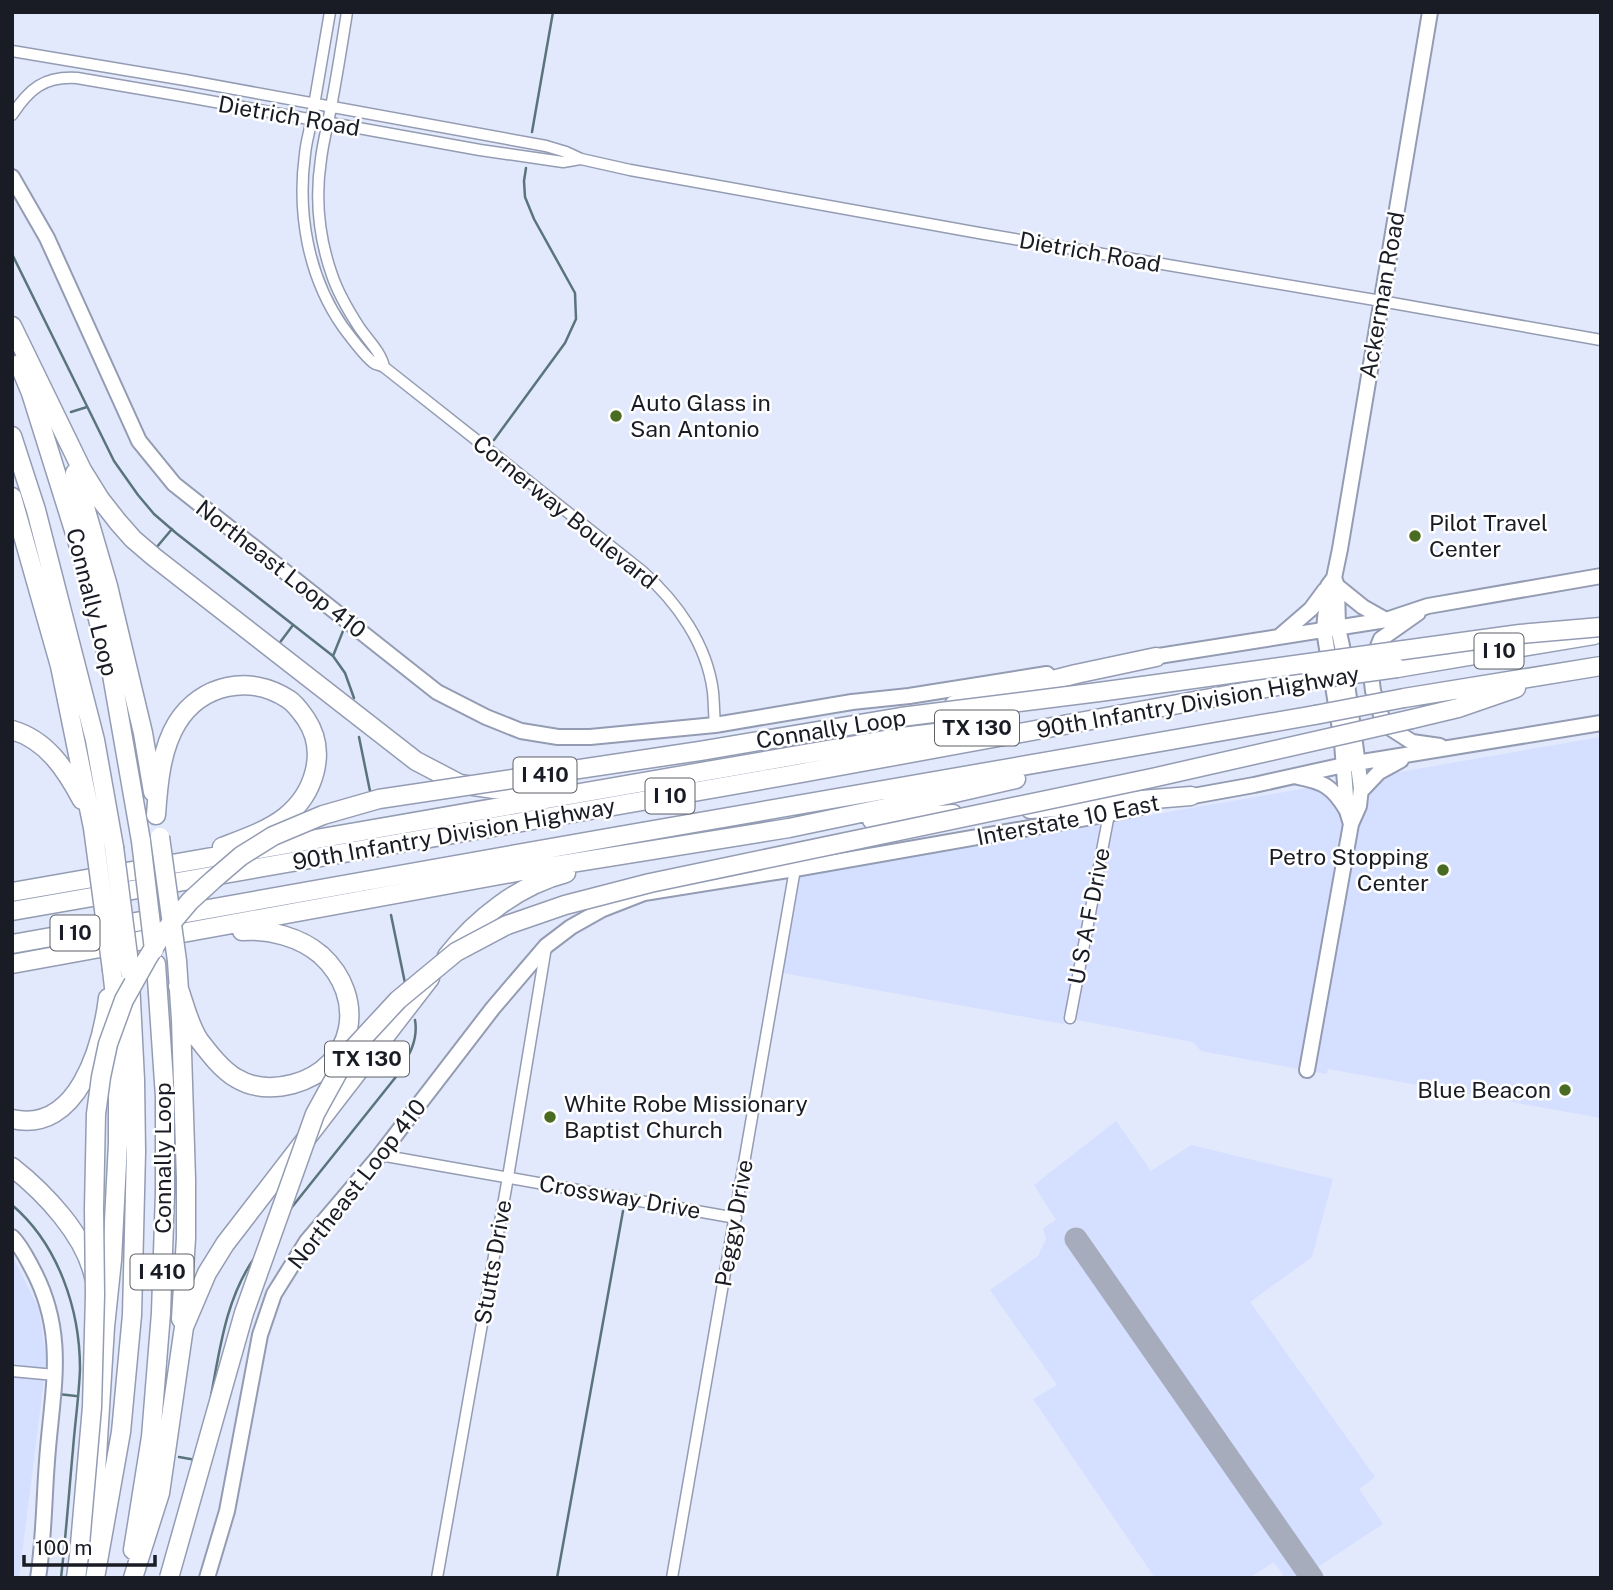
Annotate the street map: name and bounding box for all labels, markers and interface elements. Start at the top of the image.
street label: Dietrich Road [216,90,362,141]
street label: Ackerman Road [1354,210,1409,380]
street label: Dietrich Road [1017,226,1163,277]
place label: Auto Glass in San Antonio [630,389,771,442]
marker: Auto Glass in San Antonio [608,408,624,424]
street label: Cornerway Boulevard [468,429,663,594]
street label: Northeast Loop 410 [191,494,372,643]
place label: Pilot Travel Center [1429,509,1548,562]
street label: Connally Loop [61,525,124,679]
marker: Pilot Travel Center [1407,528,1423,544]
road number: I 10 [1474,634,1524,668]
street label: 90th Infantry Division Highway [1034,660,1361,743]
street label: Connally Loop [754,703,908,754]
road number: TX 130 [935,710,1019,746]
road number: I 410 [514,758,576,792]
road number: I 10 [646,778,694,814]
street label: Interstate 10 East [974,789,1162,850]
street label: 90th Infantry Division Highway [290,792,617,875]
place label: Petro Stopping Center [1268,843,1429,896]
street label: U S A F Drive [1062,845,1115,987]
marker: Petro Stopping Center [1435,862,1451,878]
road number: I 10 [50,916,100,950]
road number: TX 130 [325,1042,409,1076]
place label: Blue Beacon [1417,1076,1551,1103]
street label: Connally Loop [149,1082,176,1234]
marker: Blue Beacon [1557,1082,1573,1098]
place label: White Robe Missionary Baptist Church [564,1090,808,1143]
street label: Northeast Loop 410 [282,1093,431,1274]
marker: White Robe Missionary Baptist Church [542,1109,558,1125]
street label: Peggy Drive [709,1157,758,1289]
street label: Crossway Drive [537,1169,703,1224]
street label: Stutts Drive [468,1198,517,1326]
road number: I 410 [130,1254,194,1290]
scale bar [24,1524,156,1568]
text: 100 m [35,1535,92,1560]

